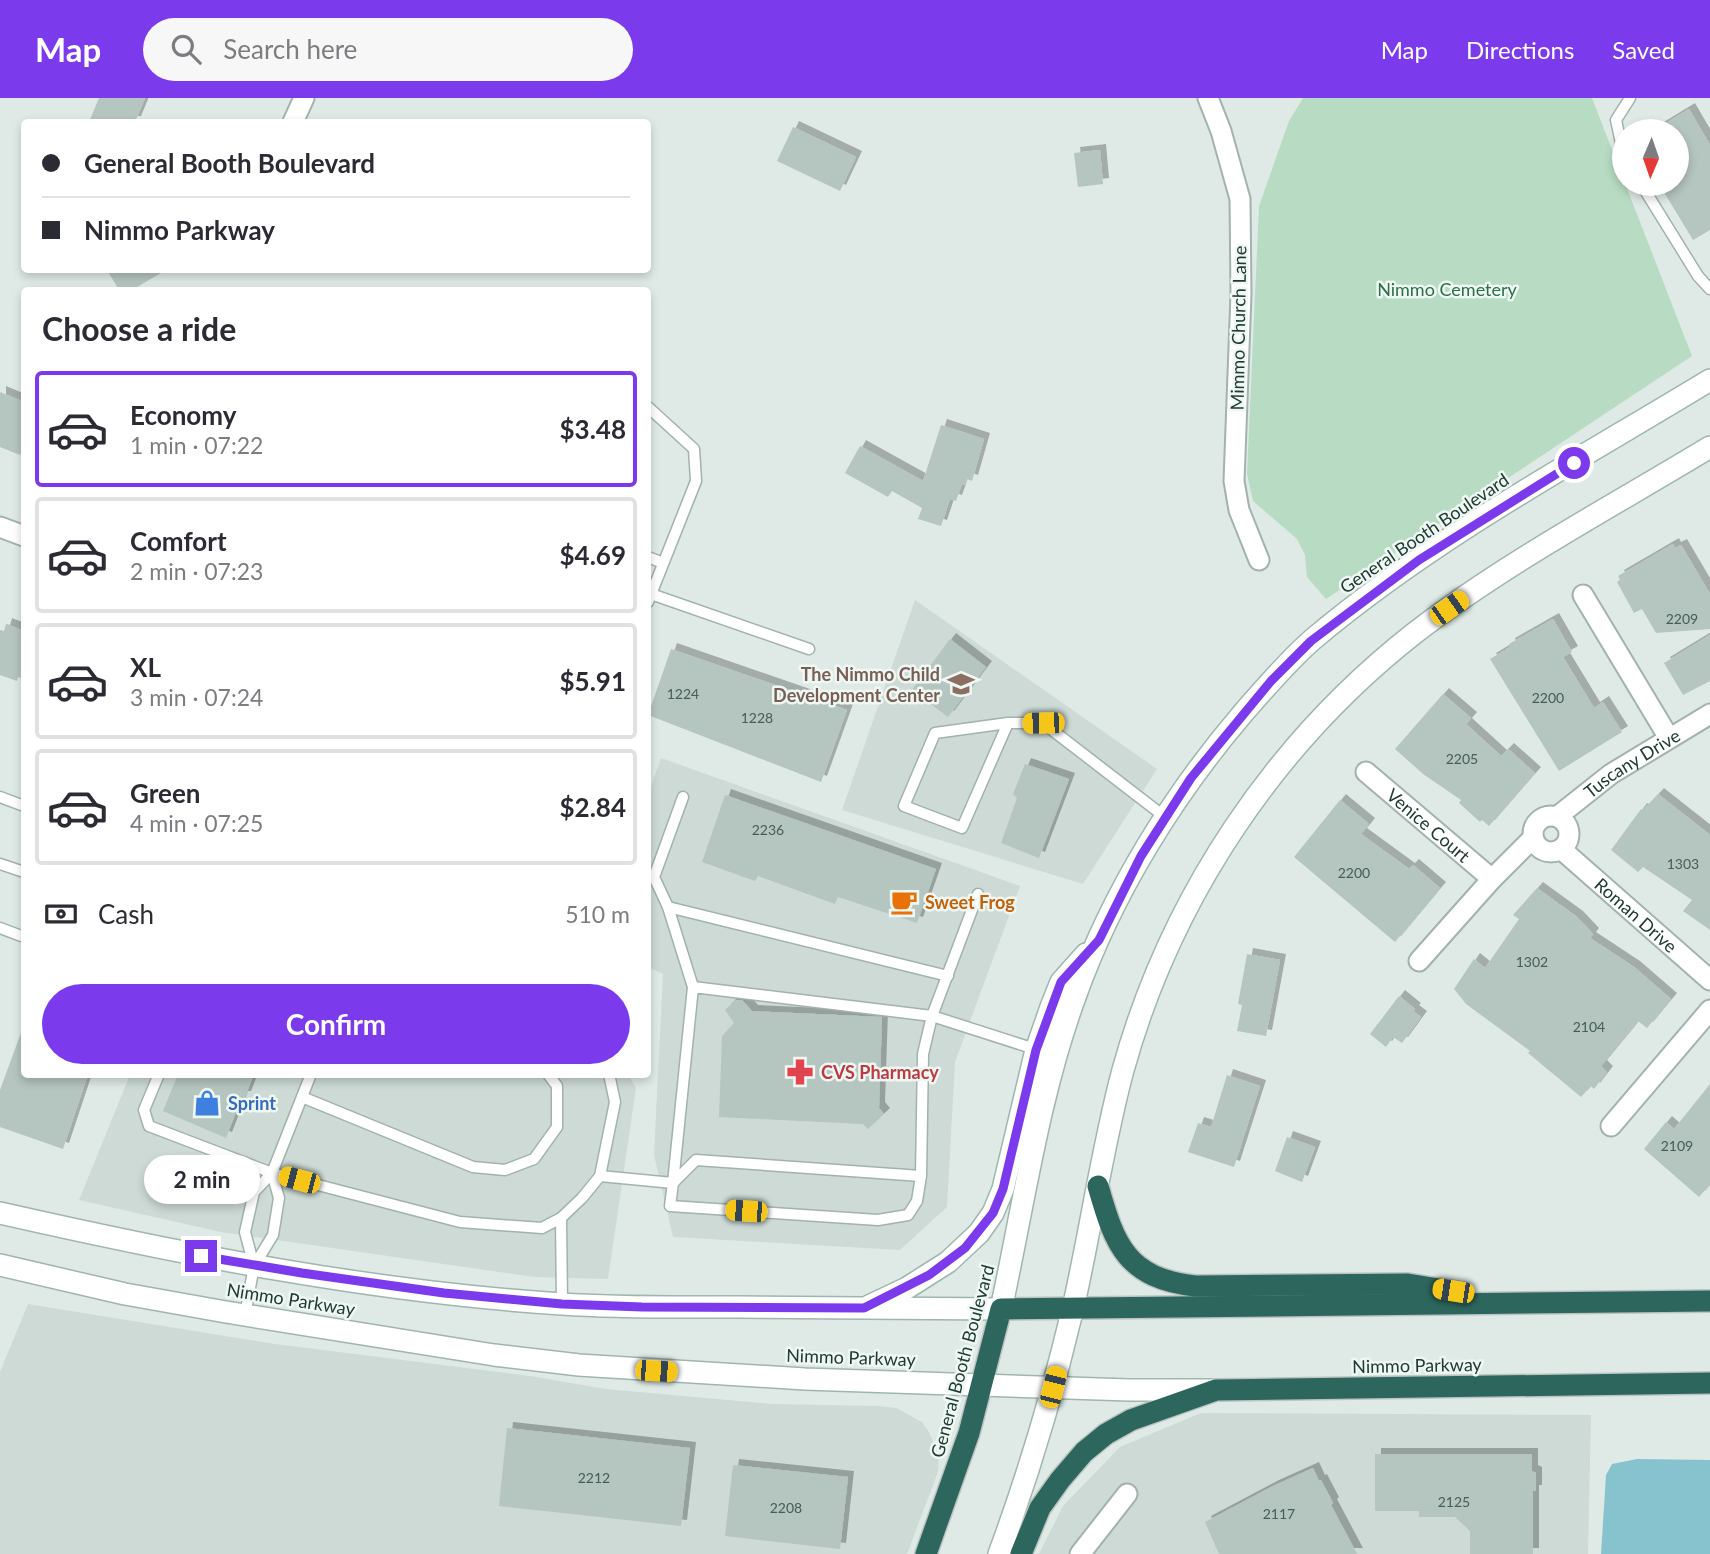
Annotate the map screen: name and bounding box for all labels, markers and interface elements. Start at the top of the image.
search box [143,18,633,81]
text: Map [35,29,101,69]
icon: search [167,30,205,68]
text: Search here [223,33,357,65]
text: Map [1381,35,1428,64]
text: Directions [1466,35,1574,64]
text: Saved [1612,35,1675,64]
north arrow [1612,119,1689,196]
map controls [1612,119,1689,196]
text: General Booth Boulevard [84,147,375,179]
text: Nimmo Parkway [84,214,275,246]
street label: Mimmo Church Lane [1226,246,1250,410]
park label: Nimmo Cemetery [1377,278,1518,300]
text: Choose a ride [42,309,236,348]
icon: car [46,398,109,461]
text: Economy [130,399,236,431]
text: $3.48 [560,413,626,445]
text: 1 min · 07:22 [130,431,263,459]
route start [1558,447,1590,479]
street label: General Booth Boulevard [1335,468,1513,598]
icon: car [46,524,109,587]
text: Comfort [130,525,227,557]
text: $4.69 [560,539,626,571]
text: 2 min · 07:23 [130,557,263,585]
car [1426,587,1473,629]
house number: 2209 [1666,610,1698,627]
icon: car [46,650,109,713]
text: XL [130,651,161,683]
place label: The Nimmo Child Development Center [773,663,940,706]
text: $5.91 [560,665,626,697]
school or university icon: The Nimmo Child Development Center [946,669,976,699]
text: 3 min · 07:24 [130,683,263,711]
house number: 1224 [667,685,699,702]
house number: 2200 [1532,689,1564,706]
house number: 1228 [741,709,773,726]
car [1022,712,1065,734]
street label: Tuscany Drive [1579,724,1684,802]
house number: 2205 [1446,750,1478,767]
icon: car [46,776,109,839]
text: Green [130,777,200,809]
street label: Venice Court [1382,784,1475,867]
text: $2.84 [560,791,626,823]
text: 4 min · 07:25 [130,809,263,837]
house number: 2236 [752,821,784,838]
house number: 1303 [1667,855,1699,872]
house number: 2200 [1338,864,1370,881]
street label: Roman Drive [1590,873,1682,957]
cafe icon: Sweet Frog [889,887,919,917]
place label: Sweet Frog [925,891,1015,913]
icon: cash [42,895,80,933]
text: Cash [98,898,154,930]
text: 510 m [565,900,630,928]
house number: 1302 [1516,953,1548,970]
button: Confirm [42,984,630,1064]
house number: 2104 [1573,1018,1605,1035]
pharmacy icon: CVS Pharmacy [785,1057,815,1087]
place label: CVS Pharmacy [821,1061,939,1083]
shop icon: Sprint [192,1088,222,1118]
place label: Sprint [228,1092,276,1114]
house number: 2109 [1661,1137,1693,1154]
callout: 2 min [143,1154,259,1204]
car [276,1164,323,1196]
text: 2 min [173,1165,231,1193]
car [725,1199,768,1223]
route end [185,1240,217,1272]
street label: General Booth Boulevard [926,1262,998,1460]
car [1431,1277,1476,1305]
street label: Nimmo Parkway [225,1278,357,1320]
street label: Nimmo Parkway [786,1344,917,1370]
street label: Nimmo Parkway [1352,1353,1483,1377]
car [635,1359,678,1383]
car [1038,1364,1069,1410]
house number: 2212 [578,1469,610,1486]
house number: 2125 [1438,1493,1470,1510]
house number: 2208 [770,1499,802,1516]
house number: 2117 [1263,1505,1295,1522]

